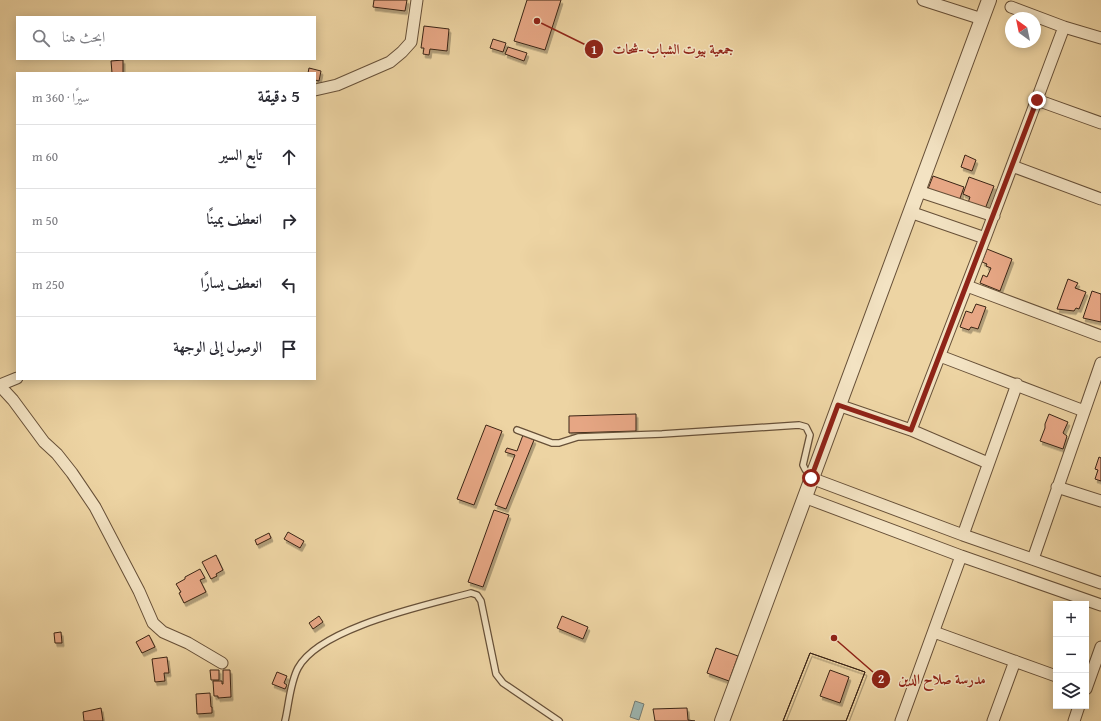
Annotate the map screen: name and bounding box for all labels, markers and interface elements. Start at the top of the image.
north arrow [1005,12,1041,48]
search box [16,16,316,60]
text: ابحث هنا [62,26,105,47]
icon: search [30,27,52,49]
callout: جمعية بيوت الشباب -شحات [584,36,741,62]
text: جمعية بيوت الشباب -شحات [613,39,733,59]
text: 1 [591,41,597,58]
text: 5 دقيقة [258,83,300,108]
text: سيرًا · 360 m [32,88,90,107]
route end [1028,91,1046,109]
text: تابع السير [220,144,262,165]
icon: ahead [278,146,300,168]
text: 60 m [32,147,58,166]
text: انعطف يمينًا [206,208,262,229]
icon: right [278,210,300,232]
text: 50 m [32,211,58,230]
text: انعطف يسارًا [200,272,262,293]
icon: left [278,274,300,296]
text: 250 m [32,275,64,294]
text: الوصول إلى الوجهة [173,336,262,357]
icon: arrive [278,338,300,360]
route start [802,469,820,487]
map controls [1053,601,1089,709]
button: + [1053,601,1089,637]
button: − [1053,637,1089,673]
callout: مدرسة صلاح الدين [871,666,994,692]
text: مدرسة صلاح الدين [898,669,986,692]
text: 2 [878,670,884,687]
button: layers [1053,673,1089,709]

